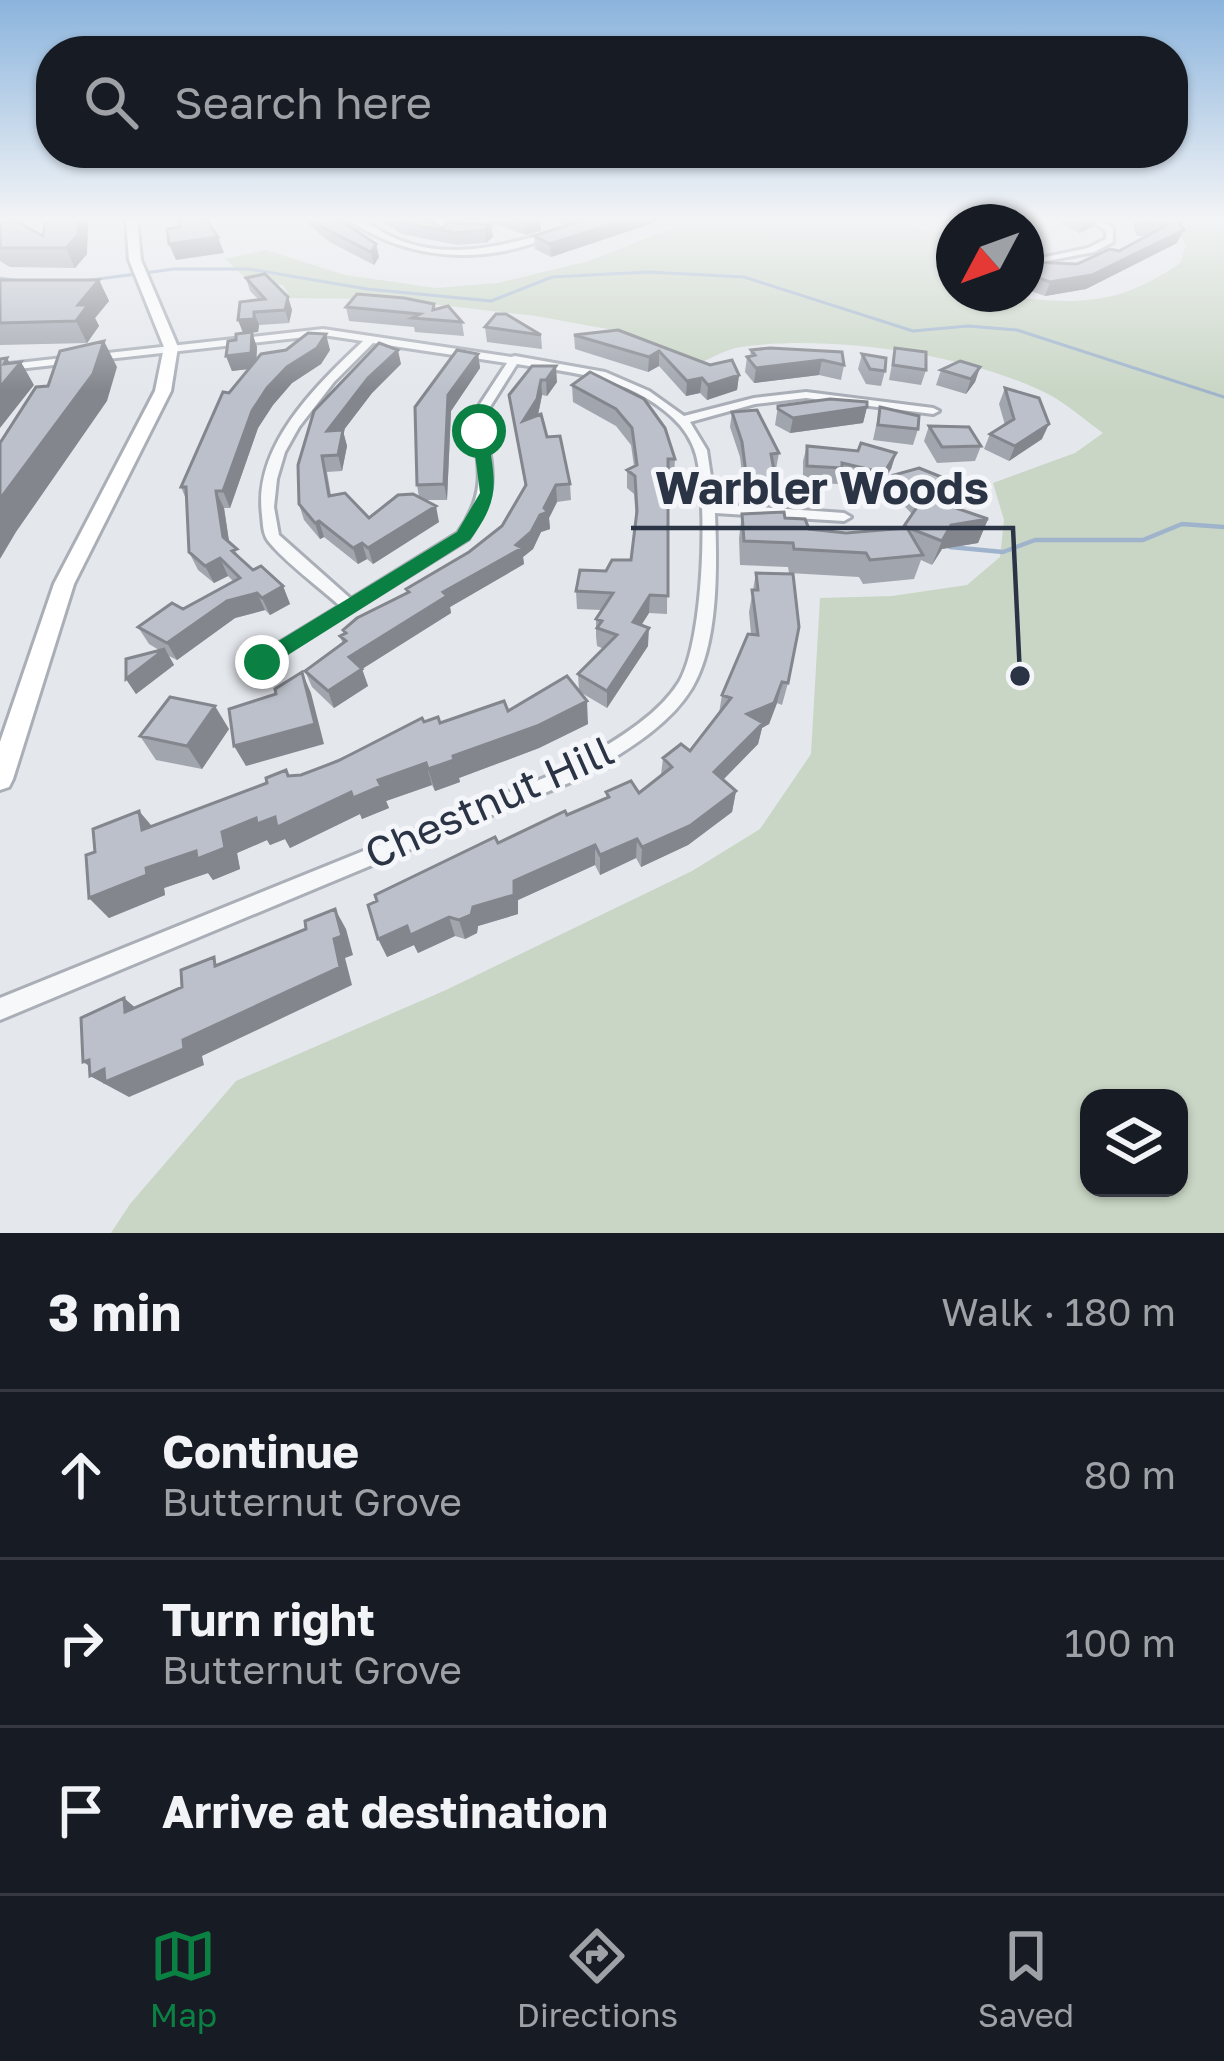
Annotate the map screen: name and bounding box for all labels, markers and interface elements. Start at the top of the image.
search box [36,36,1188,168]
icon: search [78,69,144,135]
text: Search here [174,75,432,129]
north arrow [936,204,1044,312]
route start [452,404,506,458]
callout: Warbler Woods [631,447,1013,528]
text: Warbler Woods [655,460,989,514]
route end [235,635,289,689]
street label: Chestnut Hill [357,724,620,878]
map controls [1080,1089,1188,1197]
button: layers [1080,1089,1188,1197]
text: 3 min [48,1281,181,1342]
text: Walk · 180 m [941,1288,1176,1335]
text: Continue [162,1424,359,1478]
icon: ahead [48,1442,114,1508]
text: 80 m [1084,1451,1176,1498]
text: Butternut Grove [162,1478,462,1525]
text: Turn right [162,1592,375,1646]
icon: right [48,1610,114,1676]
text: 100 m [1064,1619,1176,1666]
text: Butternut Grove [162,1646,462,1693]
icon: arrive [48,1778,114,1844]
text: Arrive at destination [162,1784,608,1838]
tab: Map [150,1923,217,2034]
tab: Directions [517,1923,678,2034]
tab: Saved [978,1923,1074,2034]

